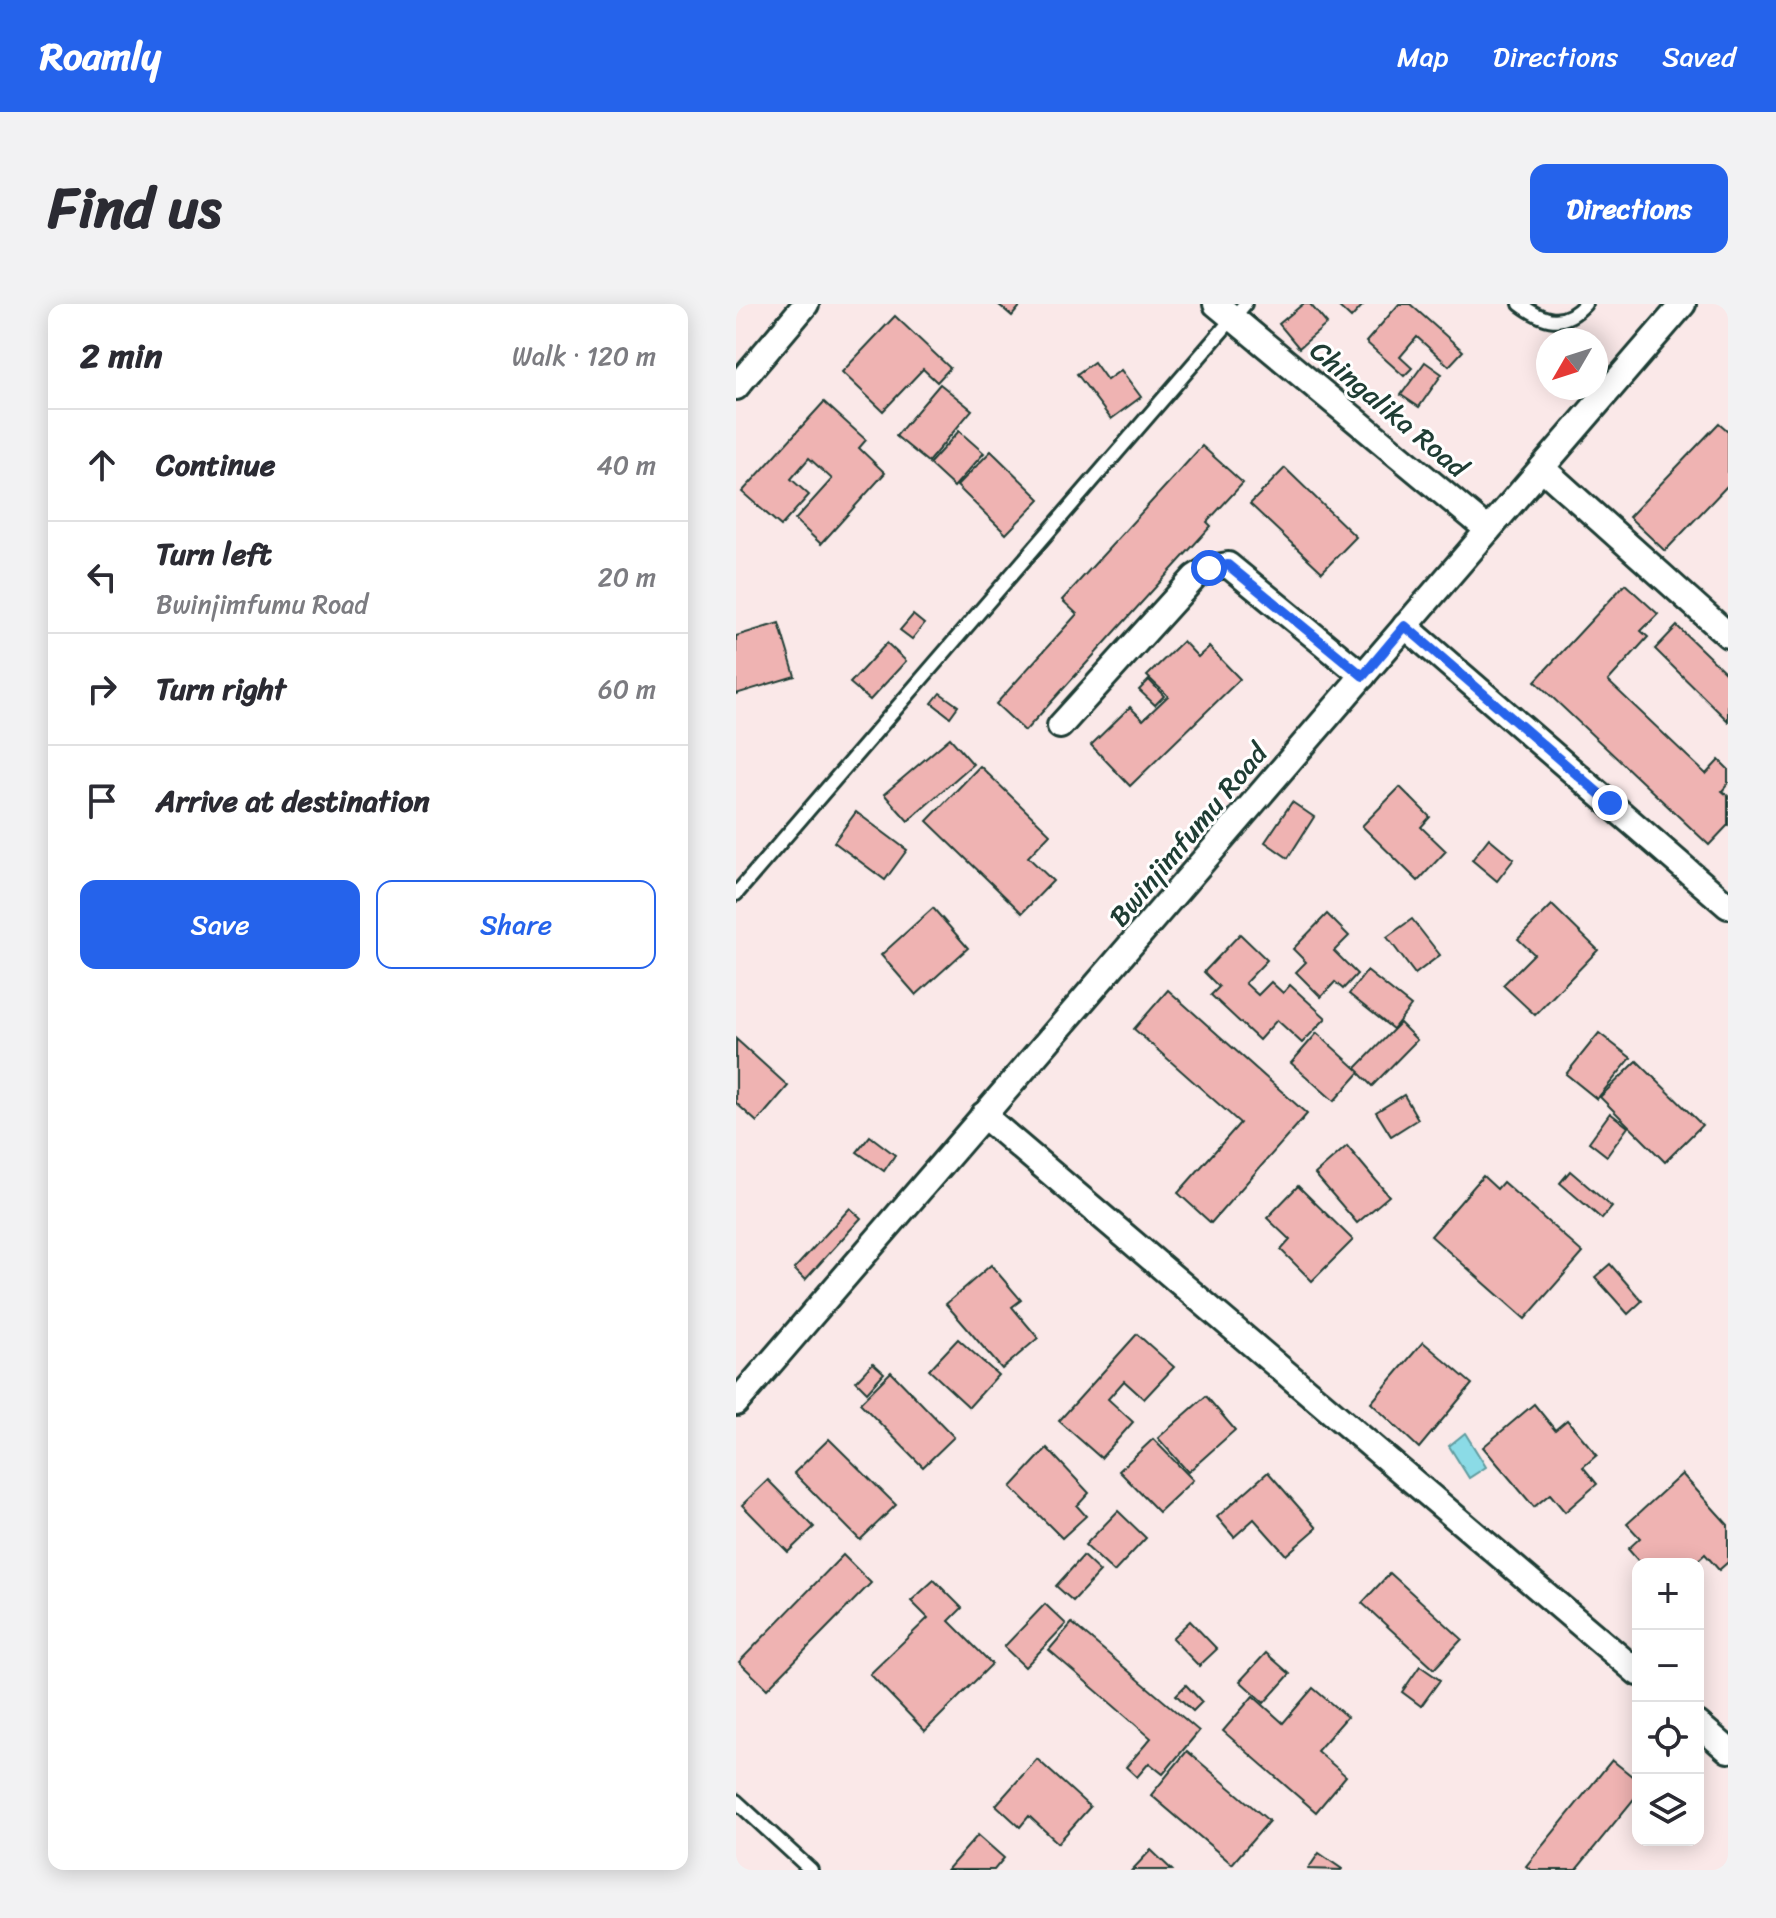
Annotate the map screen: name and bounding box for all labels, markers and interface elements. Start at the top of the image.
text: Roamly [40,23,161,90]
text: Map [1397,32,1449,81]
text: Directions [1493,32,1618,81]
text: Saved [1662,32,1736,81]
text: Find us [48,159,221,258]
button: Directions [1530,164,1728,253]
text: 2 min [80,326,162,386]
street label: Chingalika Road [1299,328,1481,492]
north arrow [1536,328,1608,400]
text: Walk · 120 m [512,333,656,379]
text: Continue [156,438,275,492]
text: 40 m [597,442,656,488]
icon: ahead [80,443,124,487]
text: Turn left [156,527,272,581]
route start [1191,550,1227,586]
text: 20 m [598,554,656,600]
icon: left [80,555,124,599]
text: Bwinjimfumu Road [156,581,368,627]
text: Turn right [156,662,286,716]
text: 60 m [598,666,656,712]
icon: right [80,667,124,711]
street label: Bwinjimfumu Road [1096,730,1282,938]
text: Arrive at destination [156,774,430,828]
icon: arrive [80,779,124,823]
route end [1592,785,1628,821]
button: Save [80,880,360,969]
button: Share [376,880,656,969]
map controls [1632,1558,1704,1846]
button: + [1632,1558,1704,1630]
button: − [1632,1630,1704,1702]
button: locate [1632,1702,1704,1774]
button: layers [1632,1774,1704,1846]

